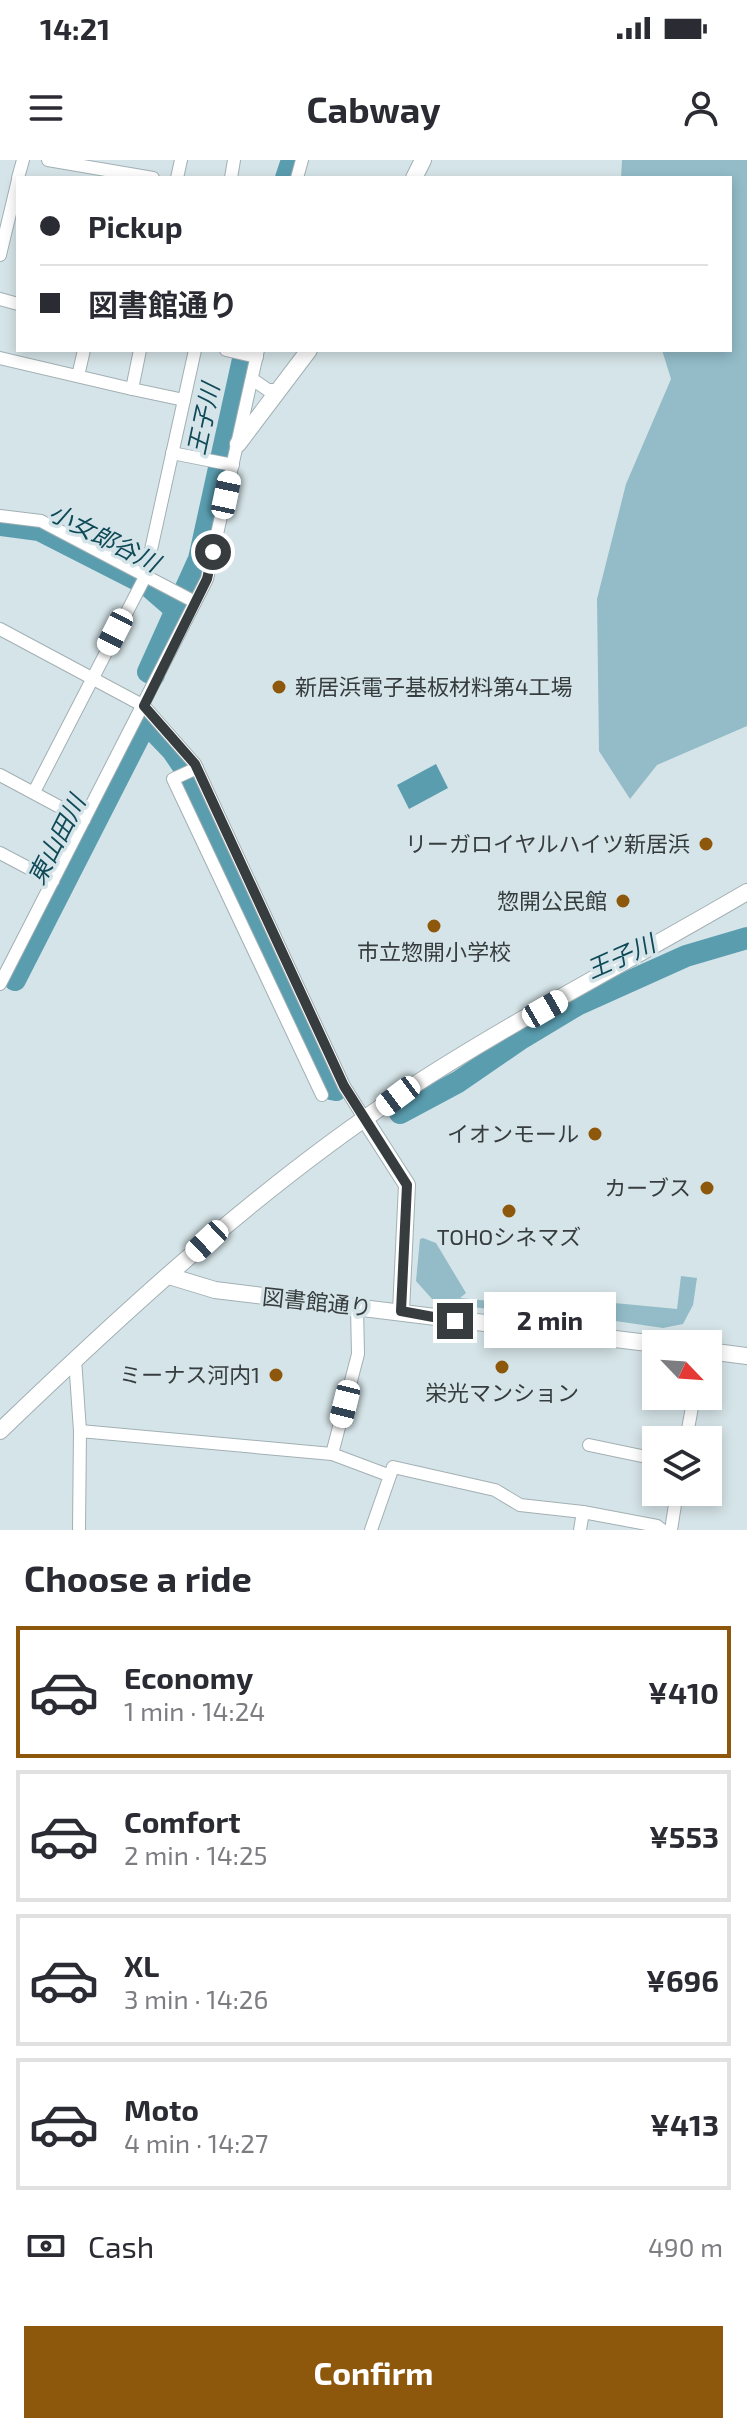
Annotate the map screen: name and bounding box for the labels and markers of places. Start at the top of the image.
place label: 新居浜電子基板材料第4工場 [295,673,573,699]
marker: 新居浜電子基板材料第4工場 [270,678,288,696]
place label: リーガロイヤルハイツ新居浜 [405,830,690,856]
marker: リーガロイヤルハイツ新居浜 [697,835,715,853]
place label: 惣開公民館 [497,887,607,913]
marker: 惣開公民館 [614,892,632,910]
marker: 市立惣開小学校 [425,917,443,935]
place label: 市立惣開小学校 [357,938,511,964]
place label: イオンモール [447,1120,579,1146]
marker: イオンモール [586,1125,604,1143]
place label: カーブス [604,1174,691,1200]
marker: カーブス [698,1179,716,1197]
marker: TOHOシネマズ [500,1202,518,1220]
place label: TOHOシネマズ [437,1223,581,1249]
marker: 栄光マンション [493,1358,511,1376]
place label: ミーナス河内1 [119,1361,260,1387]
marker: ミーナス河内1 [267,1366,285,1384]
place label: 栄光マンション [425,1379,579,1405]

